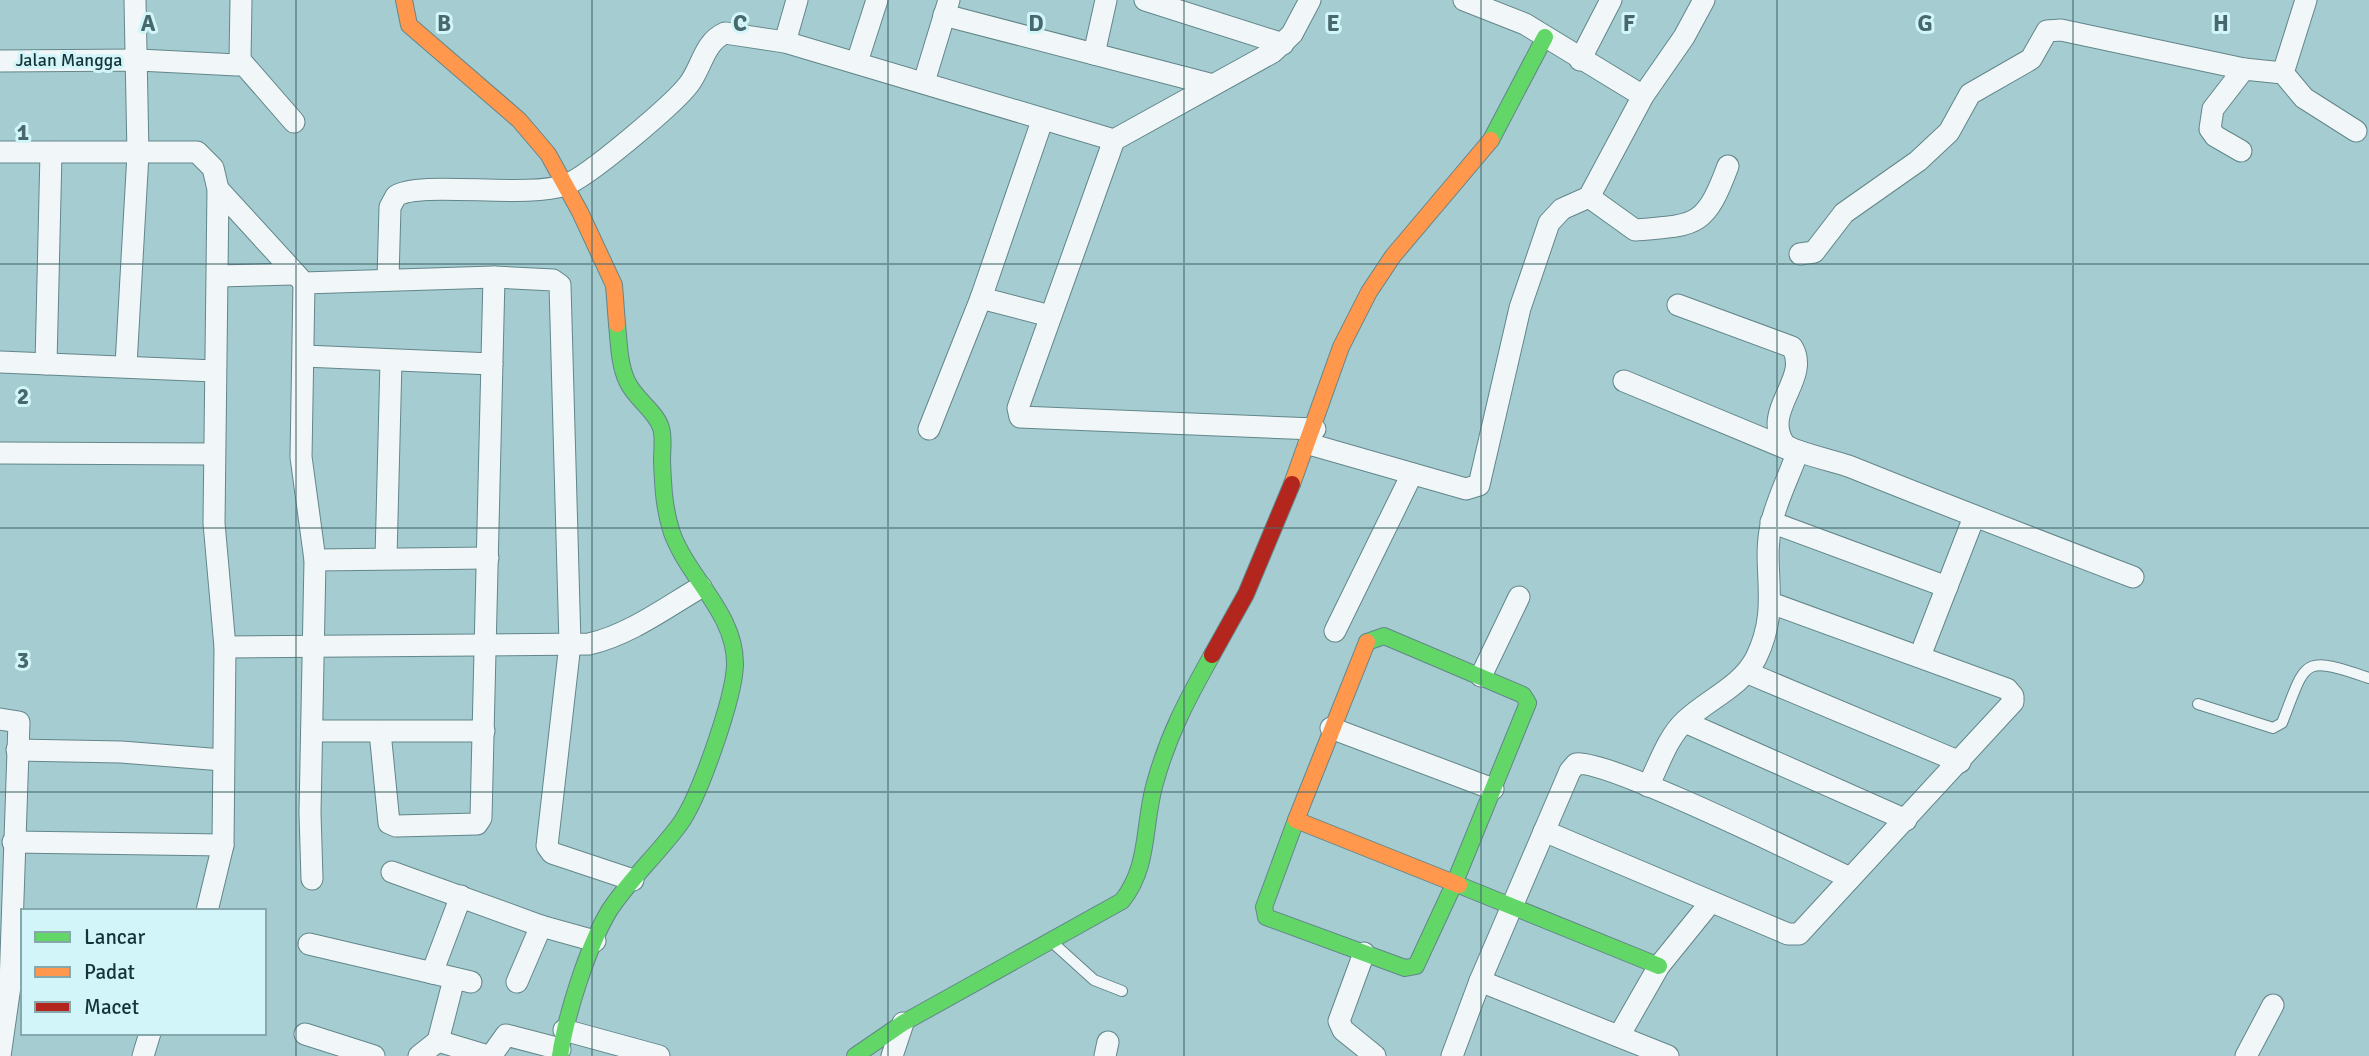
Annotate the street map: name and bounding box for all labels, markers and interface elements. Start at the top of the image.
text: A [141,9,156,38]
text: B [437,9,451,38]
text: C [733,9,747,38]
text: D [1028,9,1044,38]
text: E [1326,9,1340,38]
text: F [1623,9,1635,38]
text: G [1917,9,1933,38]
text: H [2213,9,2229,38]
street label: Jalan Mangga [16,49,122,71]
text: 1 [17,118,29,147]
text: 2 [17,382,29,411]
text: 3 [17,646,29,675]
legend [21,909,266,1035]
text: Lancar [84,924,145,950]
text: Padat [84,959,135,985]
text: Macet [84,994,139,1020]

